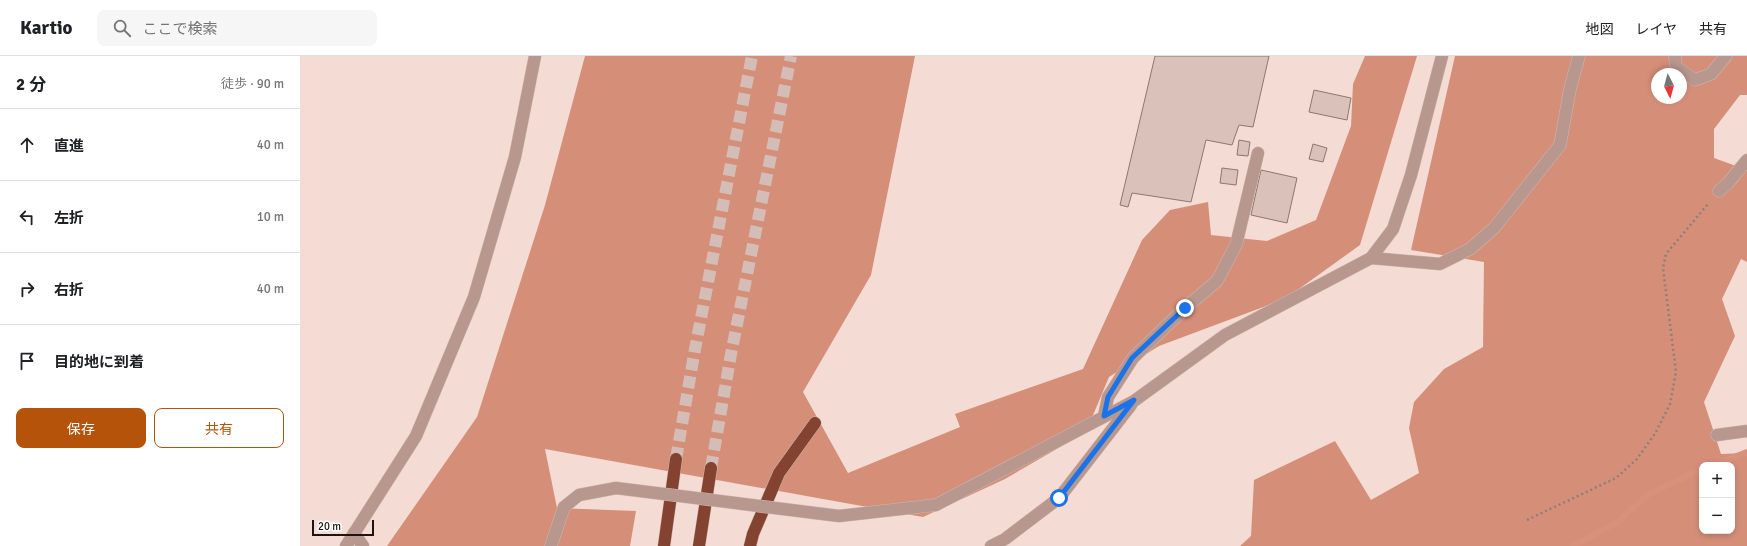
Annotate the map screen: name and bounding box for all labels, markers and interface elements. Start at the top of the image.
search box [97,10,377,46]
text: Kartio [20,16,73,40]
icon: search [111,17,133,39]
text: ここで検索 [143,20,218,38]
text: 地図 [1585,21,1613,38]
text: レイヤ [1635,21,1677,38]
text: 共有 [1699,21,1727,38]
north arrow [1651,68,1687,104]
text: 2 分 [16,74,46,95]
text: 徒歩 · 90 m [221,76,284,92]
icon: ahead [16,134,38,156]
text: 直進 [54,137,84,155]
text: 40 m [257,137,284,153]
icon: left [16,206,38,228]
text: 左折 [54,209,84,227]
text: 10 m [257,209,284,225]
icon: right [16,278,38,300]
text: 右折 [54,281,84,299]
text: 40 m [257,281,284,297]
route end [1176,299,1194,317]
icon: arrive [16,350,38,372]
text: 目的地に到着 [54,353,144,371]
button: 保存 [16,408,146,448]
button: 共有 [154,408,284,448]
map controls [1699,462,1735,534]
button: + [1699,462,1735,498]
route start [1050,489,1068,507]
button: − [1699,498,1735,534]
scale bar [312,518,374,537]
text: 20 m [318,520,341,533]

